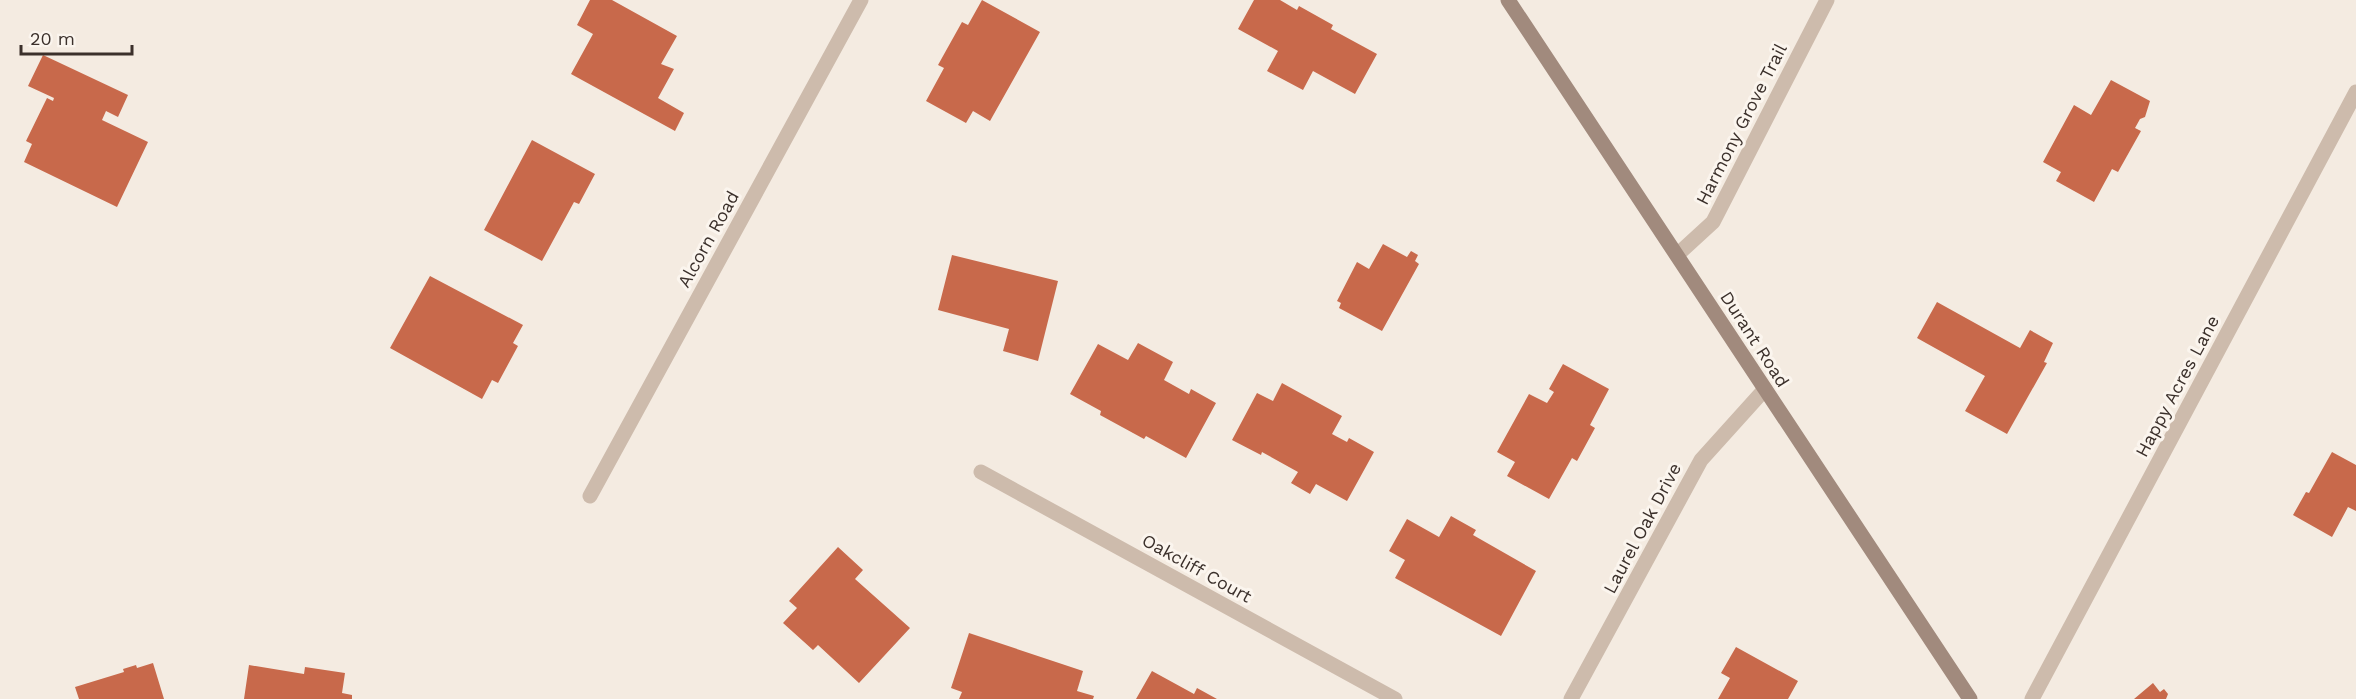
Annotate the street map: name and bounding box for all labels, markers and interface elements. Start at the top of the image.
scale bar [21,18,132,56]
text: 20 m [30,28,75,49]
street label: Harmony Grove Trail [1691,40,1791,208]
street label: Alcorn Road [673,187,743,291]
street label: Durant Road [1716,287,1794,391]
street label: Happy Acres Lane [2131,312,2223,460]
street label: Laurel Oak Drive [1599,459,1685,597]
street label: Oakcliff Court [1139,529,1256,607]

